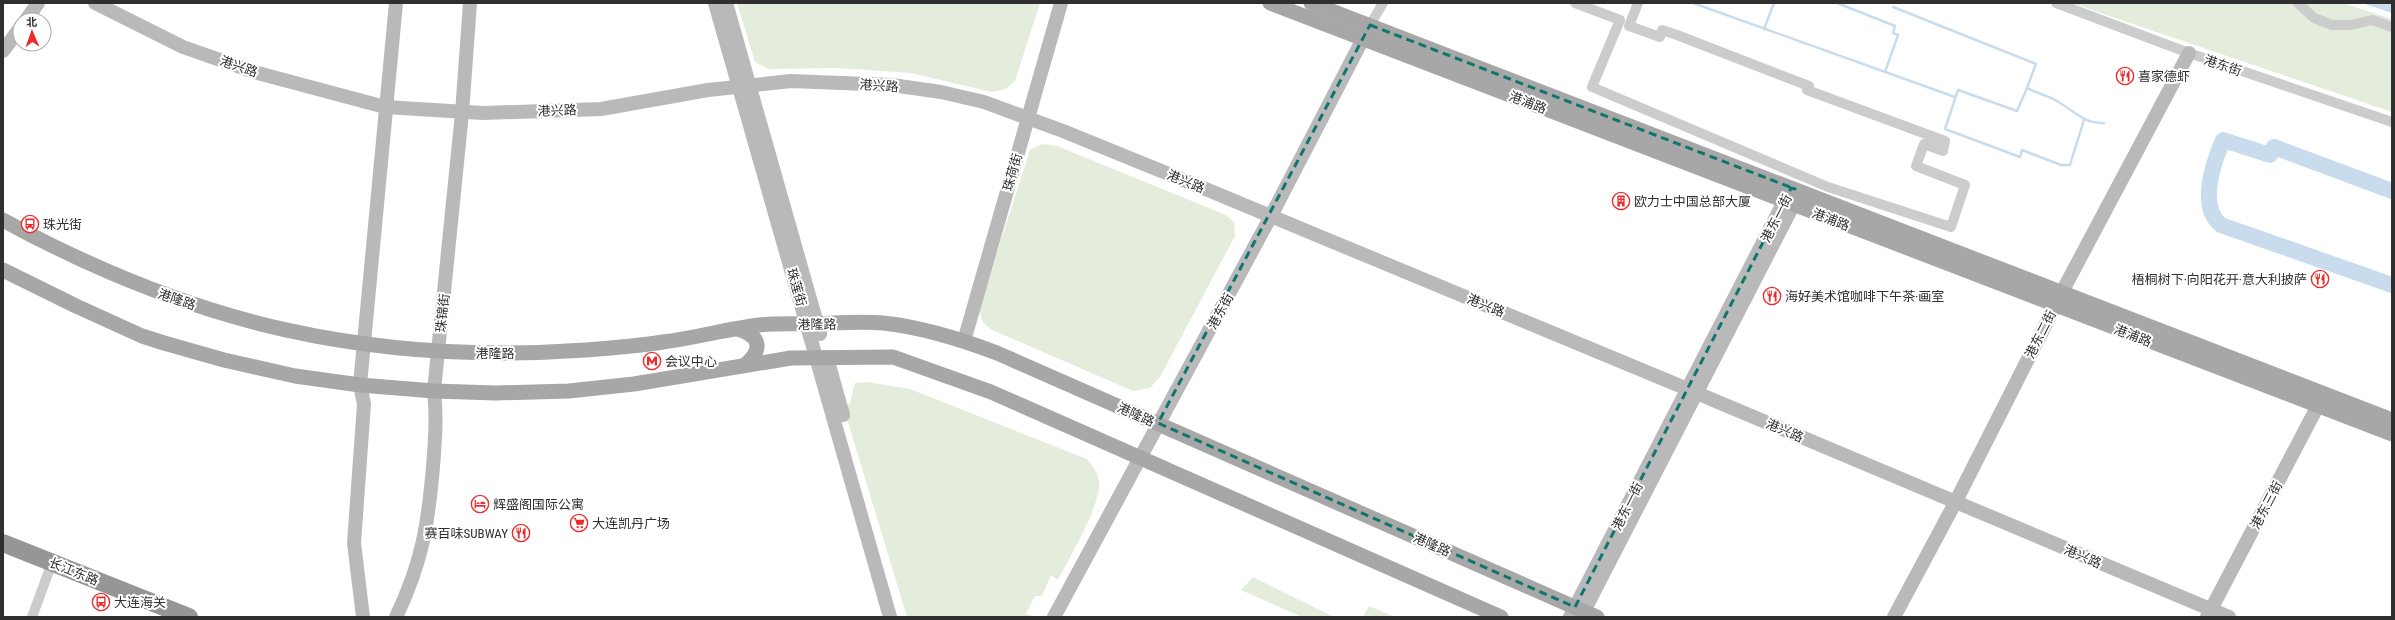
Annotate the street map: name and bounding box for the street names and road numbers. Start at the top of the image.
street label: 港东街 [2202,52,2244,79]
street label: 港兴路 [218,53,260,80]
street label: 港兴路 [859,77,899,94]
street label: 港浦路 [1507,88,1549,116]
street label: 港兴路 [537,102,577,119]
street label: 珠荷街 [1000,151,1025,193]
street label: 港兴路 [1165,167,1207,196]
street label: 港东一街 [1758,192,1795,245]
street label: 港浦路 [1810,205,1852,233]
street label: 珠莲街 [784,266,809,308]
street label: 港隆路 [156,286,198,313]
street label: 港东街 [1204,291,1236,332]
street label: 港兴路 [1465,291,1507,320]
street label: 珠锦街 [433,293,452,333]
street label: 港东二街 [2022,308,2059,361]
street label: 港隆路 [797,317,837,332]
street label: 港浦路 [2112,321,2154,349]
street label: 港隆路 [475,346,515,361]
street label: 港隆路 [1115,400,1157,429]
street label: 港兴路 [1764,416,1806,445]
street label: 港东三街 [2248,479,2285,532]
street label: 港东一街 [1609,480,1646,533]
street label: 港隆路 [1411,530,1453,559]
street label: 港兴路 [2062,542,2104,571]
street label: 长江东路 [47,555,101,588]

